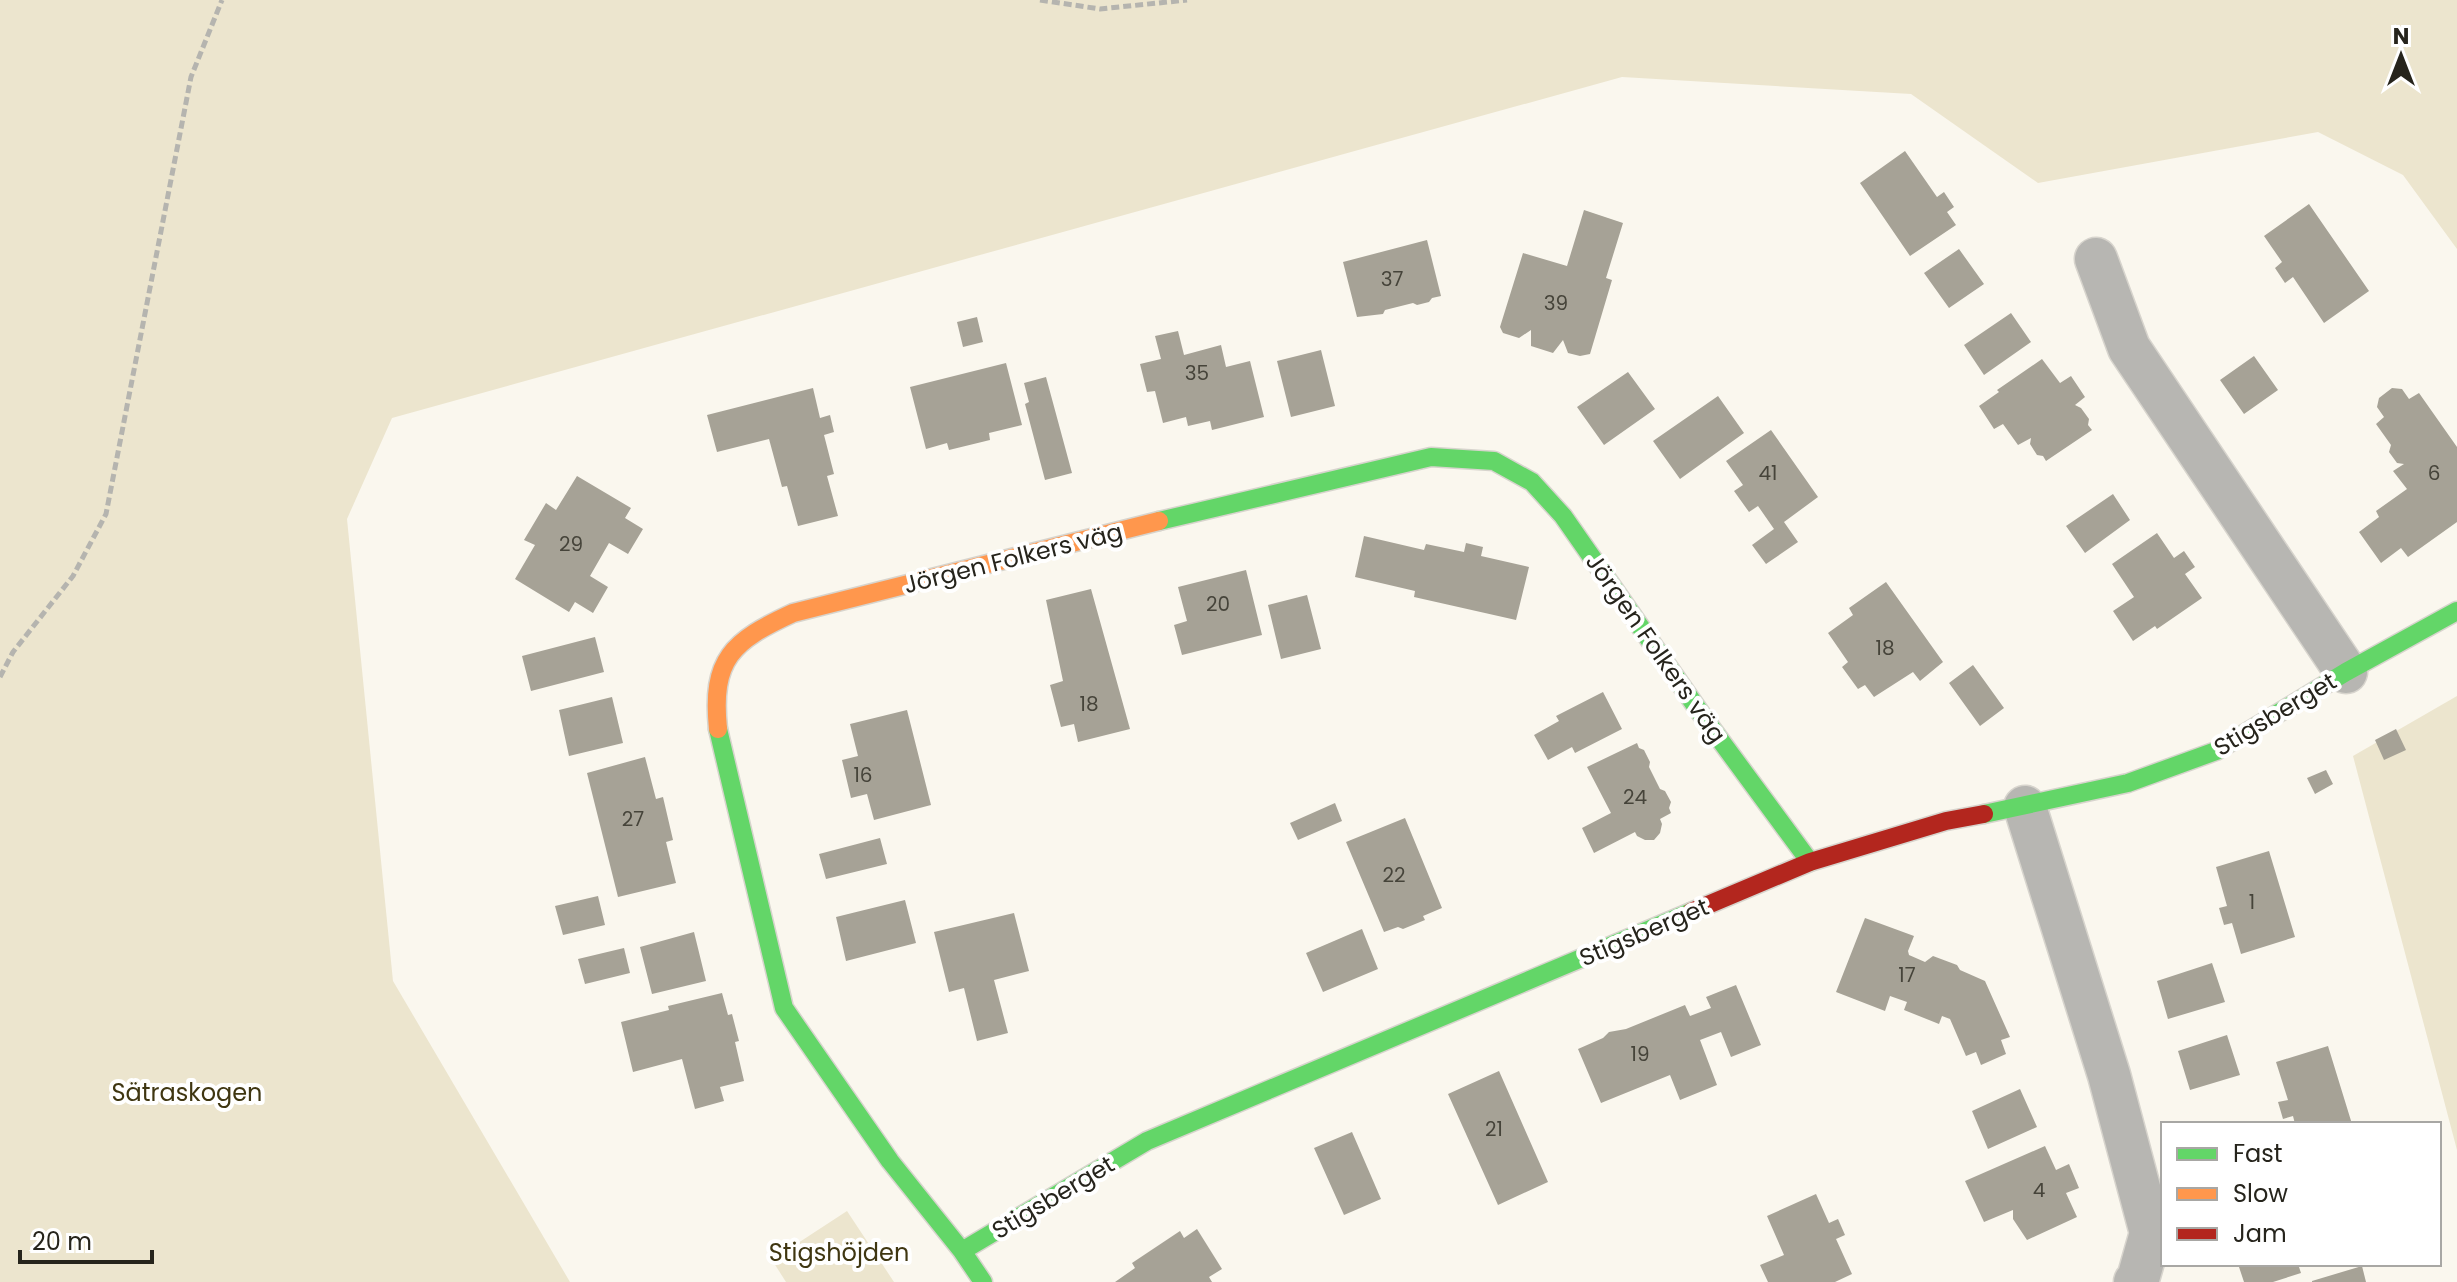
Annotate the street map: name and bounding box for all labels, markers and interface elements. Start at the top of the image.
north arrow [2361,16,2441,96]
text: N [2393,21,2409,52]
house number: 37 [1381,265,1403,293]
house number: 39 [1544,289,1568,317]
house number: 35 [1185,359,1209,387]
house number: 41 [1759,459,1777,487]
house number: 6 [2428,459,2440,487]
street label: Jörgen Folkers väg [900,515,1126,601]
house number: 29 [559,530,583,558]
street label: Jörgen Folkers väg [1578,547,1734,749]
house number: 20 [1206,590,1230,618]
house number: 18 [1875,634,1895,662]
street label: Stigsberget [2208,664,2342,764]
house number: 18 [1079,690,1099,718]
house number: 16 [853,761,873,789]
house number: 24 [1623,783,1647,811]
house number: 27 [622,805,644,833]
house number: 22 [1383,861,1406,889]
house number: 1 [2249,888,2255,916]
street label: Stigsberget [1574,890,1714,974]
house number: 17 [1898,961,1916,989]
house number: 19 [1631,1040,1650,1068]
park label: Sätraskogen [112,1076,262,1109]
house number: 21 [1485,1115,1503,1143]
legend [2161,1122,2441,1266]
text: Fast [2233,1137,2283,1170]
street label: Stigsberget [986,1147,1120,1247]
house number: 4 [2033,1176,2045,1204]
text: Slow [2233,1177,2288,1210]
scale bar [20,1214,152,1264]
text: Jam [2233,1217,2287,1250]
text: 20 m [32,1225,92,1258]
park label: Stigshöjden [769,1236,909,1269]

